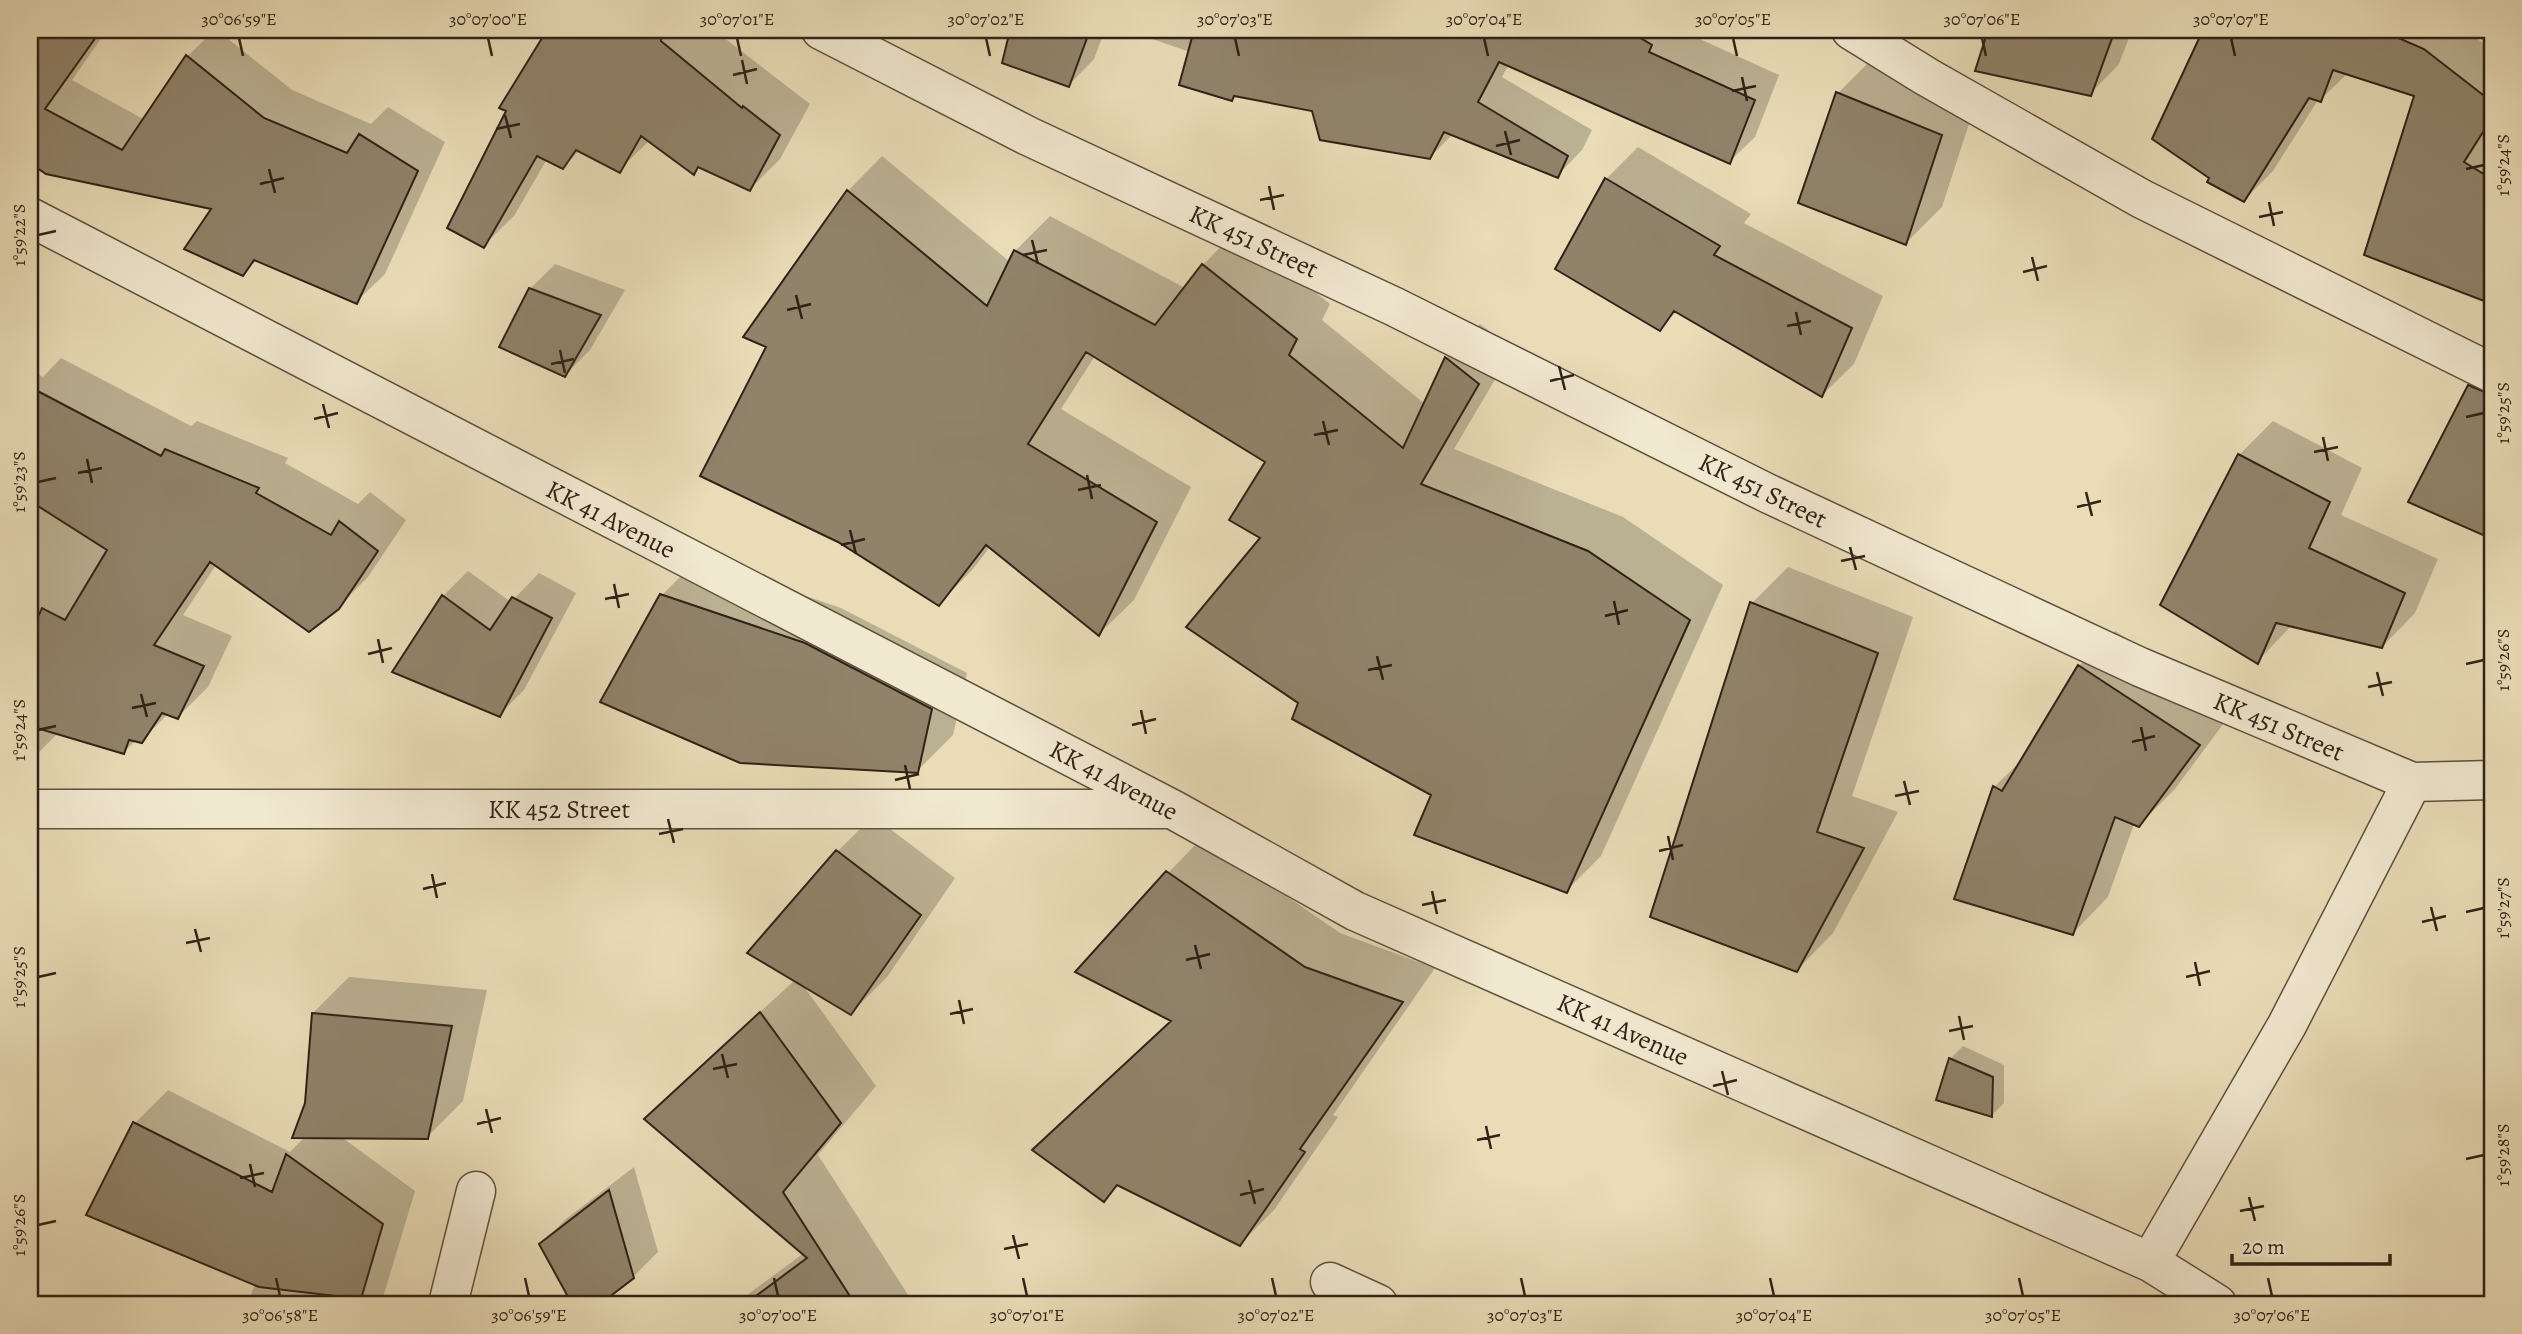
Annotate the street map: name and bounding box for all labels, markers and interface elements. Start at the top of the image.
text: 30°06'59"E [201,7,277,31]
text: 30°07'00"E [449,7,527,31]
text: 30°07'01"E [700,7,774,31]
text: 30°07'02"E [948,7,1025,31]
text: 30°07'03"E [1197,7,1273,31]
text: 30°07'04"E [1446,7,1522,31]
text: 30°07'05"E [1695,7,1771,31]
text: 30°07'06"E [1944,7,2020,31]
text: 30°07'07"E [2193,7,2269,31]
text: 1°59'24"S [2491,134,2515,196]
street label: KK 451 Street [1184,196,1324,287]
text: 1°59'22"S [7,204,31,266]
text: 1°59'25"S [2491,382,2515,444]
street label: KK 451 Street [1693,444,1833,537]
text: 1°59'23"S [7,451,31,513]
street label: KK 41 Avenue [540,472,682,567]
text: 1°59'26"S [2491,629,2515,691]
street label: KK 451 Street [2208,683,2350,770]
text: 1°59'24"S [7,699,31,761]
street label: KK 41 Avenue [1043,732,1184,829]
street label: KK 452 Street [488,792,631,827]
text: 1°59'27"S [2491,877,2515,939]
text: 1°59'25"S [7,946,31,1008]
street label: KK 41 Avenue [1551,985,1694,1074]
text: 1°59'28"S [2491,1124,2515,1186]
text: 1°59'26"S [7,1194,31,1256]
scale bar [2232,1222,2389,1266]
text: 20 m [2242,1233,2285,1261]
text: 30°06'58"E [242,1303,318,1327]
text: 30°06'59"E [491,1303,567,1327]
text: 30°07'00"E [739,1303,817,1327]
text: 30°07'01"E [990,1303,1064,1327]
text: 30°07'02"E [1238,1303,1315,1327]
text: 30°07'03"E [1487,1303,1563,1327]
text: 30°07'04"E [1736,1303,1812,1327]
text: 30°07'05"E [1985,1303,2061,1327]
text: 30°07'06"E [2234,1303,2310,1327]

